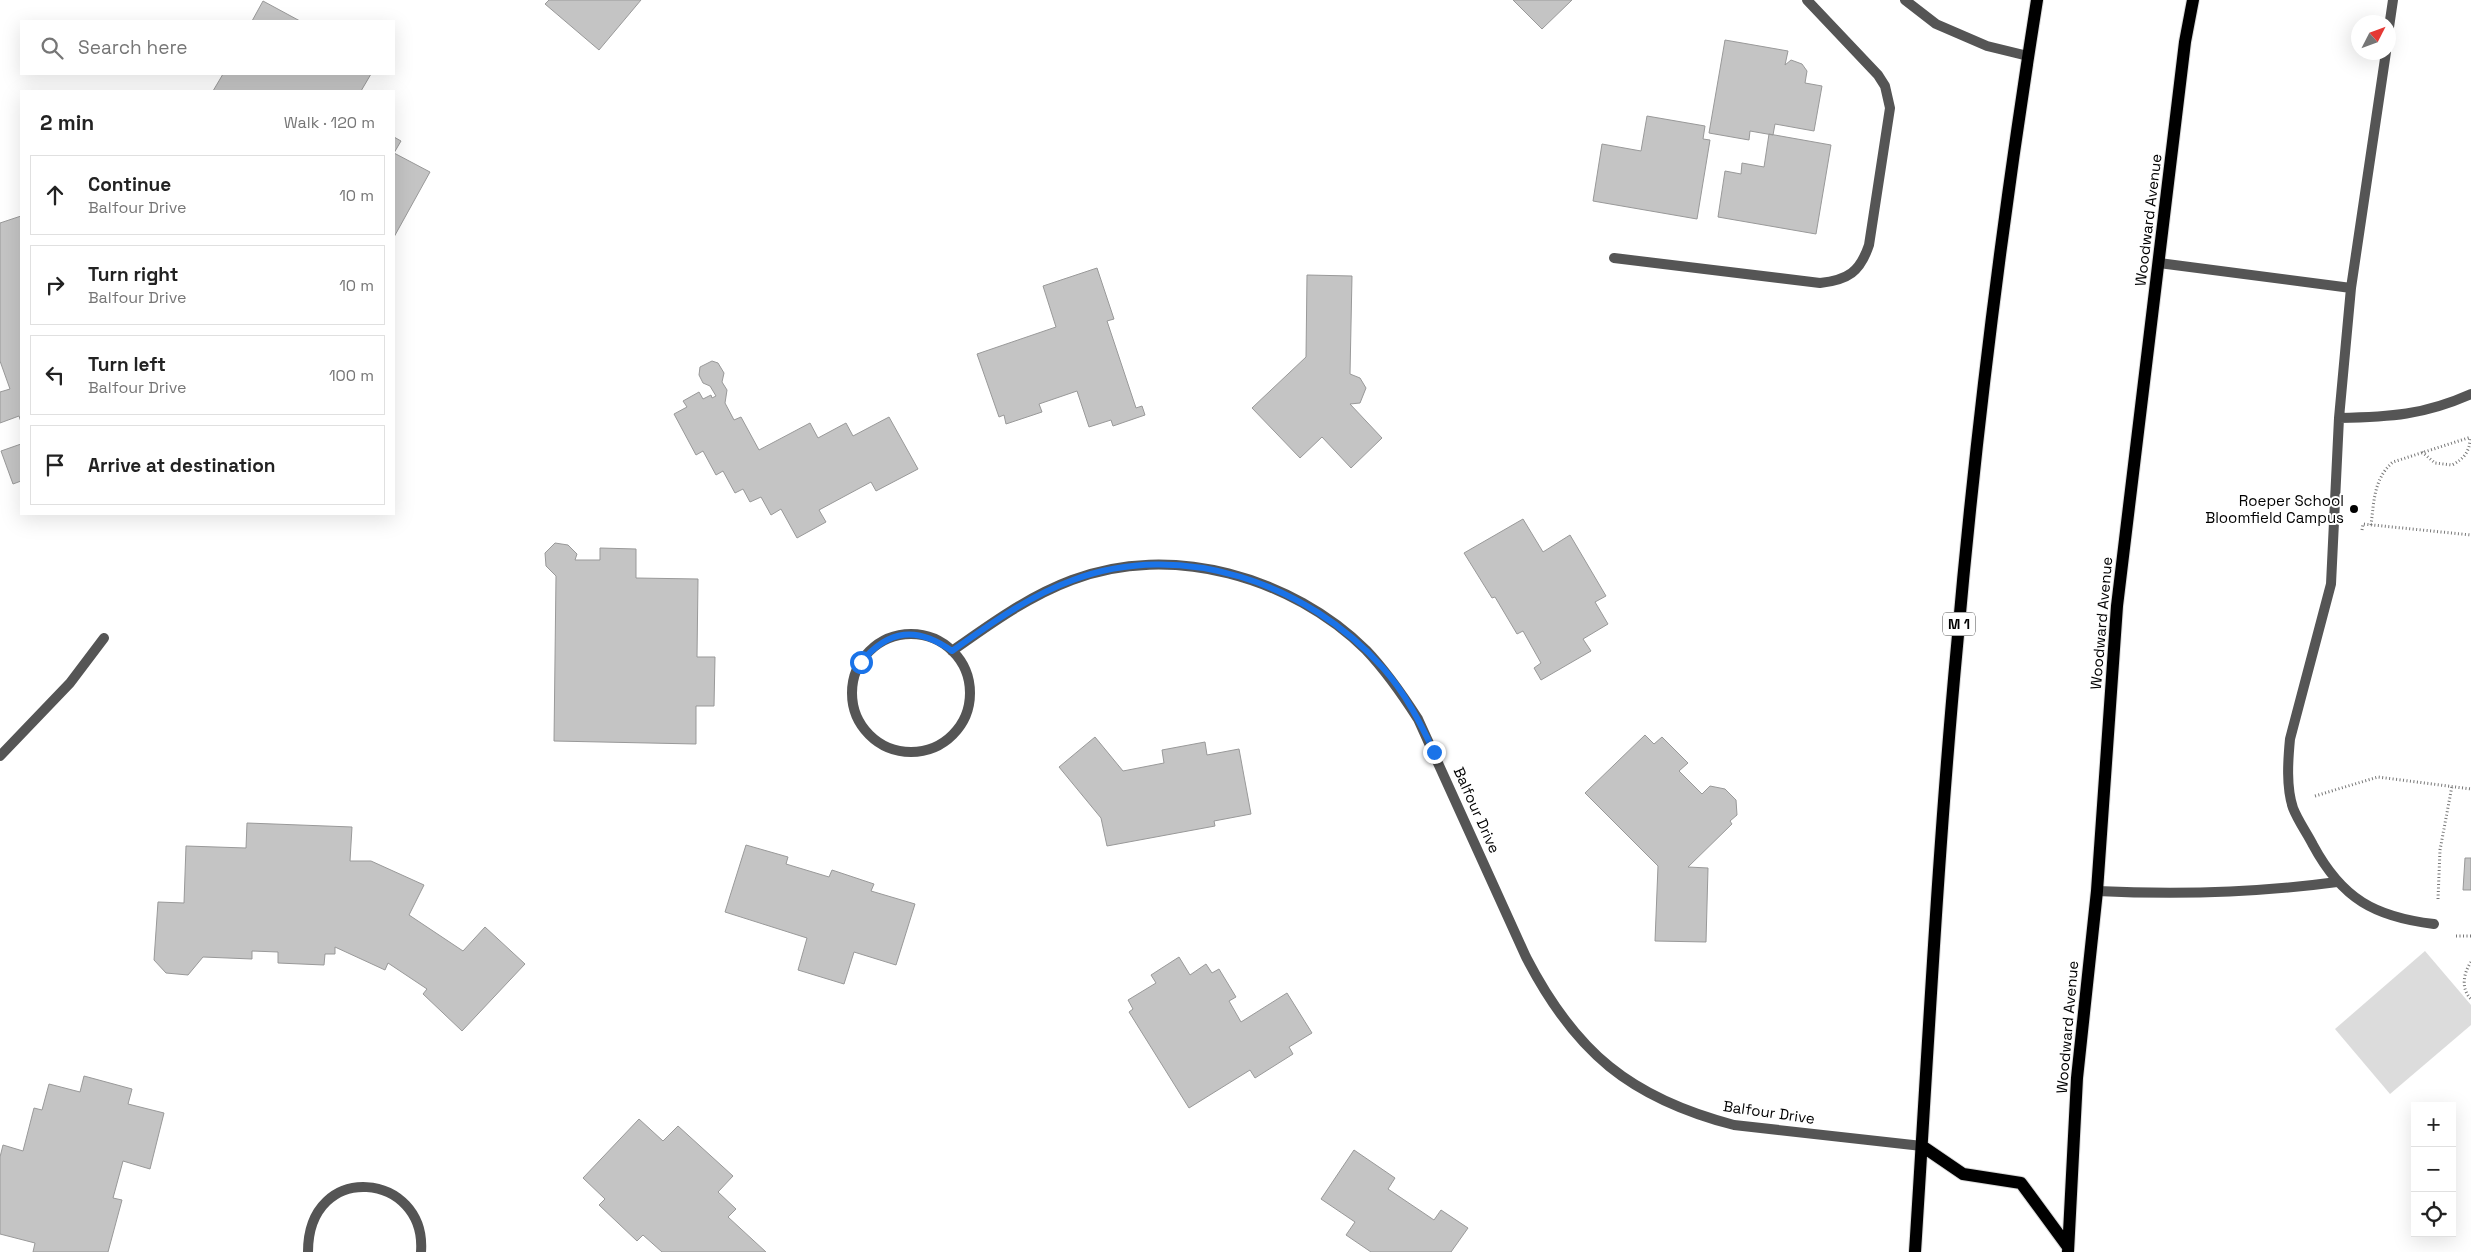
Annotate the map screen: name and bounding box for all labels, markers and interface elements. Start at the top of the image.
north arrow [2351,15,2396,60]
search box [20,20,395,75]
icon: search [38,34,66,62]
text: Search here [78,35,188,60]
text: 2 min [40,109,94,136]
text: Walk · 120 m [284,112,375,133]
street label: Woodward Avenue [2130,153,2166,287]
text: Continue [88,172,171,197]
icon: ahead [41,181,69,209]
text: 10 m [339,185,374,206]
text: Balfour Drive [88,197,187,218]
text: Turn right [88,262,178,287]
icon: right [41,271,69,299]
text: 10 m [339,275,374,296]
text: Balfour Drive [88,287,187,308]
text: Turn left [88,352,166,377]
icon: left [41,361,69,389]
text: 100 m [329,365,374,386]
text: Balfour Drive [88,377,187,398]
icon: arrive [41,451,69,479]
text: Arrive at destination [88,453,276,478]
place label: Roeper School Bloomfield Campus [2205,491,2344,527]
marker: Roeper School Bloomfield Campus [2348,503,2360,515]
street label: Woodward Avenue [2086,556,2116,690]
road number: M 1 [1943,612,1975,636]
route start [850,651,873,674]
route end [1423,741,1446,764]
street label: Balfour Drive [1450,764,1505,856]
street label: Woodward Avenue [2052,960,2082,1094]
street label: Balfour Drive [1722,1096,1816,1128]
map controls [2411,1102,2456,1237]
button: + [2411,1102,2456,1147]
button: − [2411,1147,2456,1192]
button: locate [2411,1192,2456,1237]

